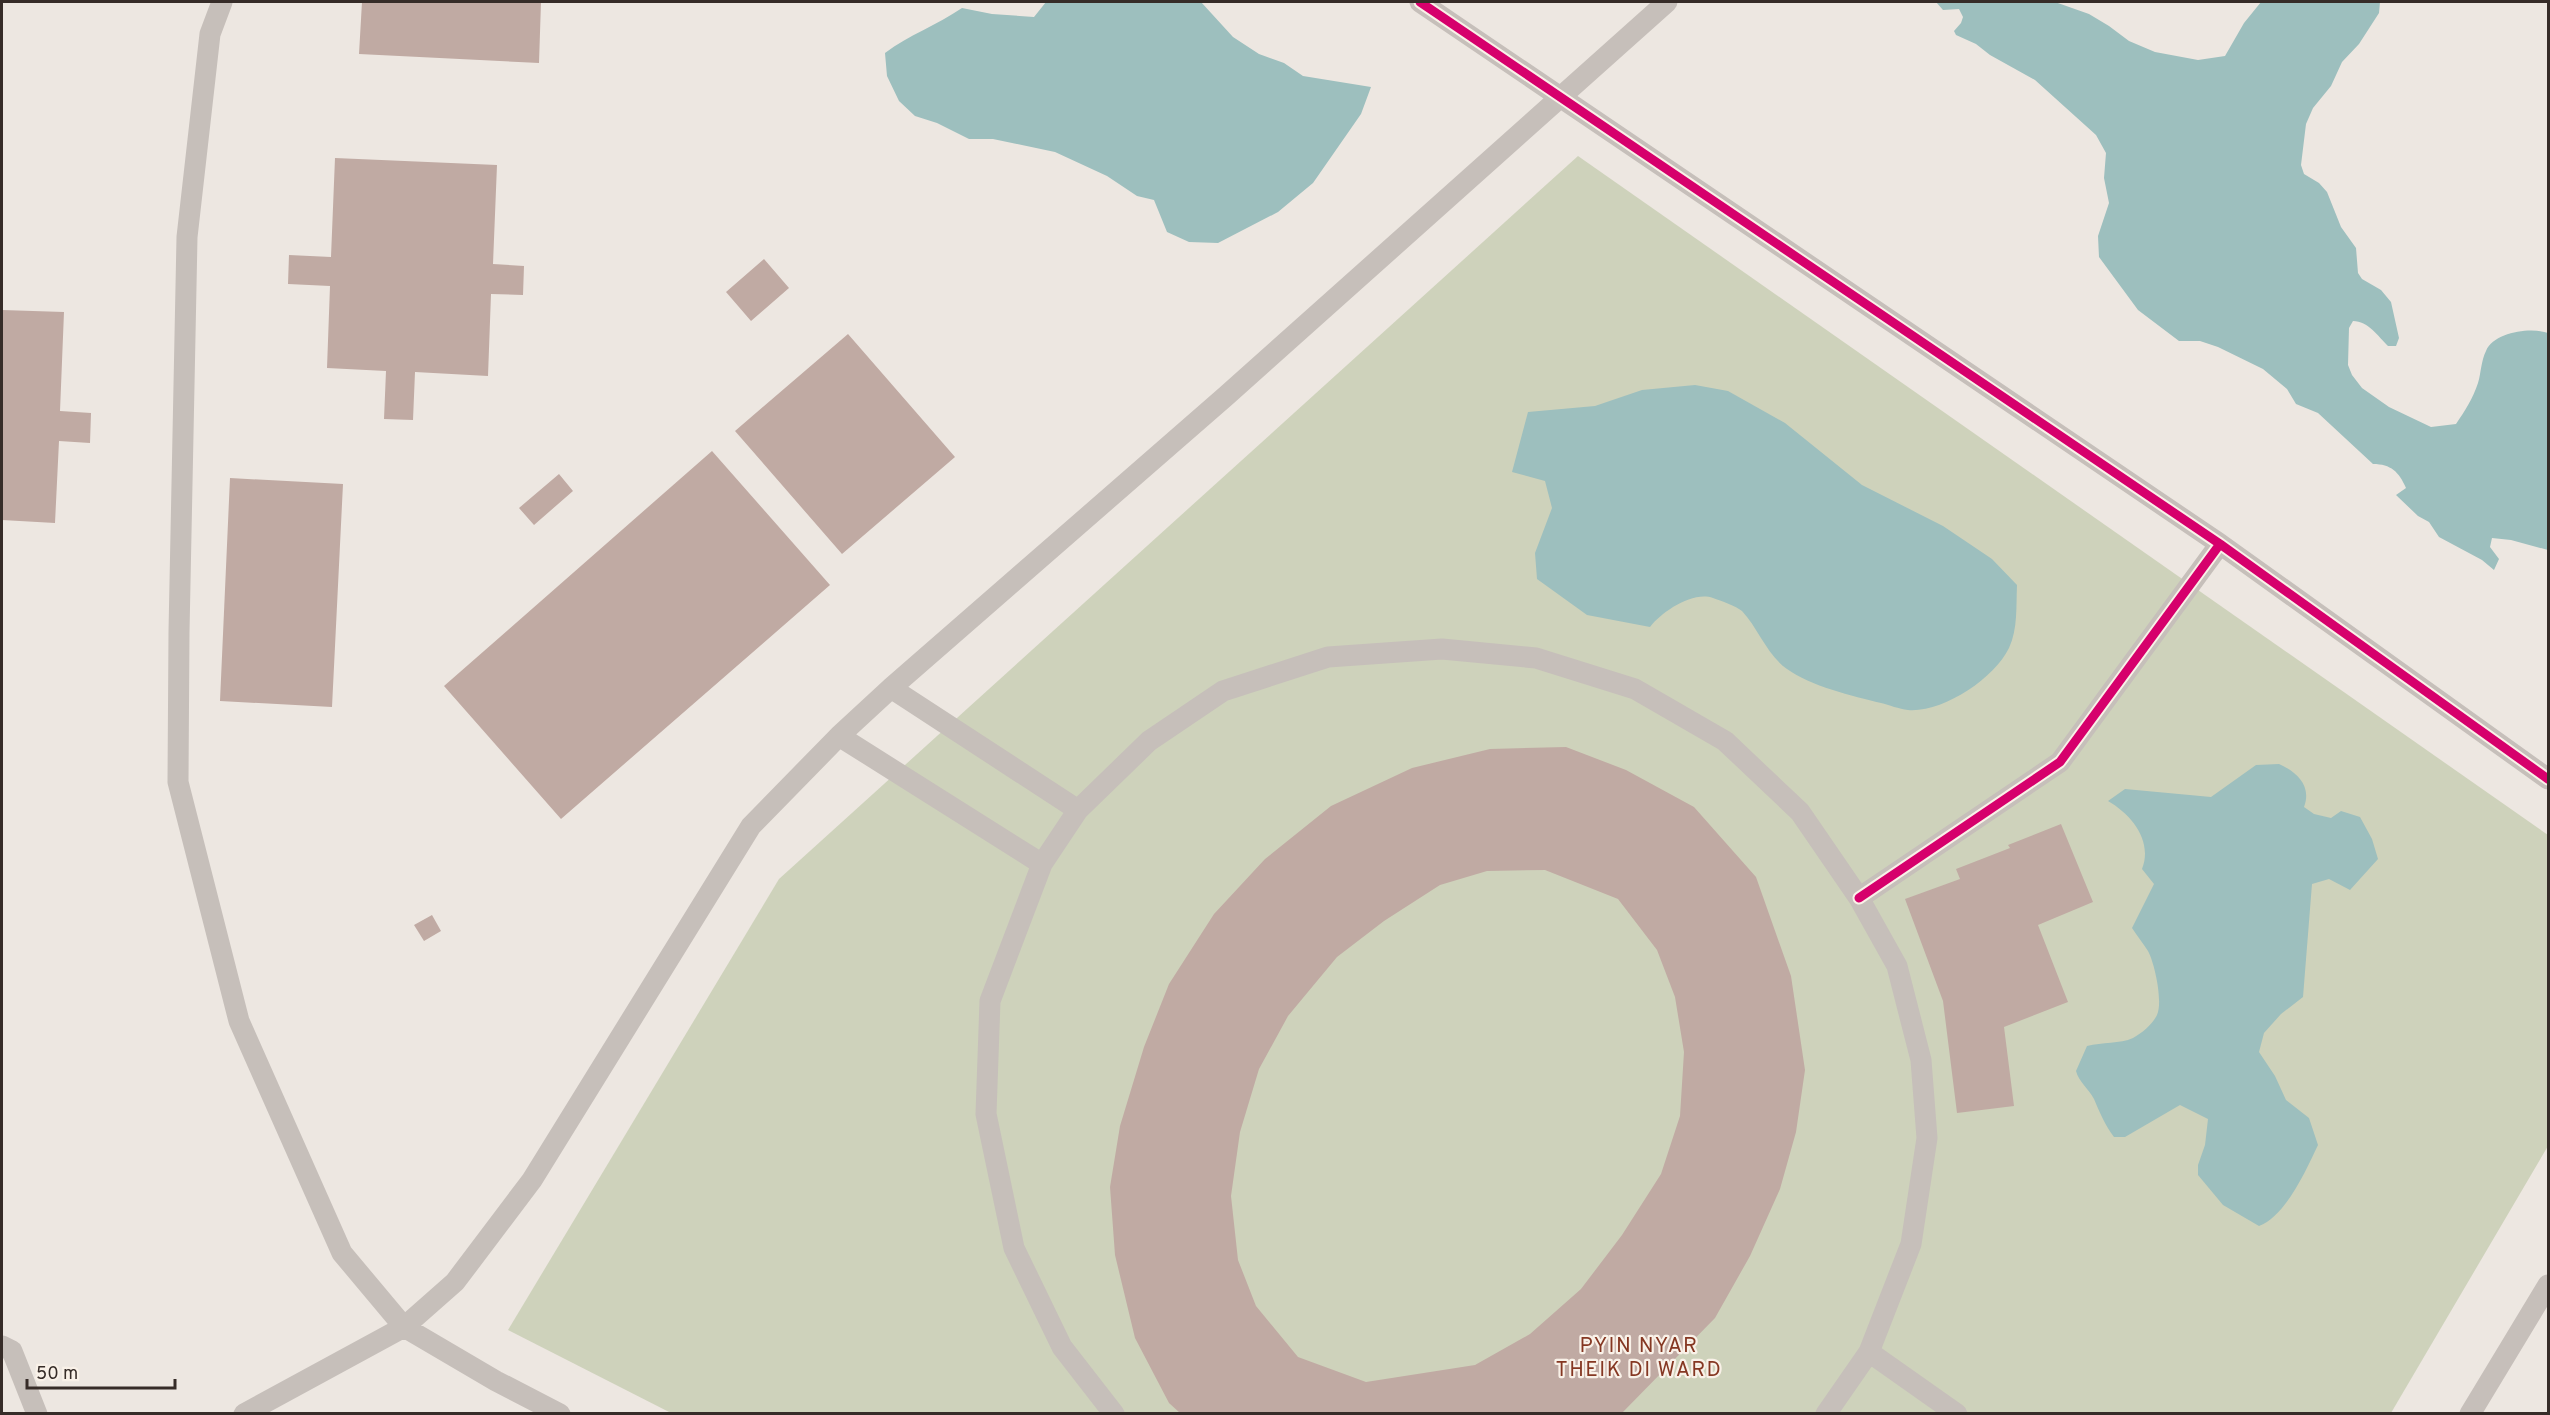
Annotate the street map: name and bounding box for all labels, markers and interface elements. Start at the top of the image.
district label: PYIN NYAR THEIK DI WARD [1556,1333,1722,1384]
scale bar [27,1352,176,1390]
text: 50 m [36,1363,78,1386]

